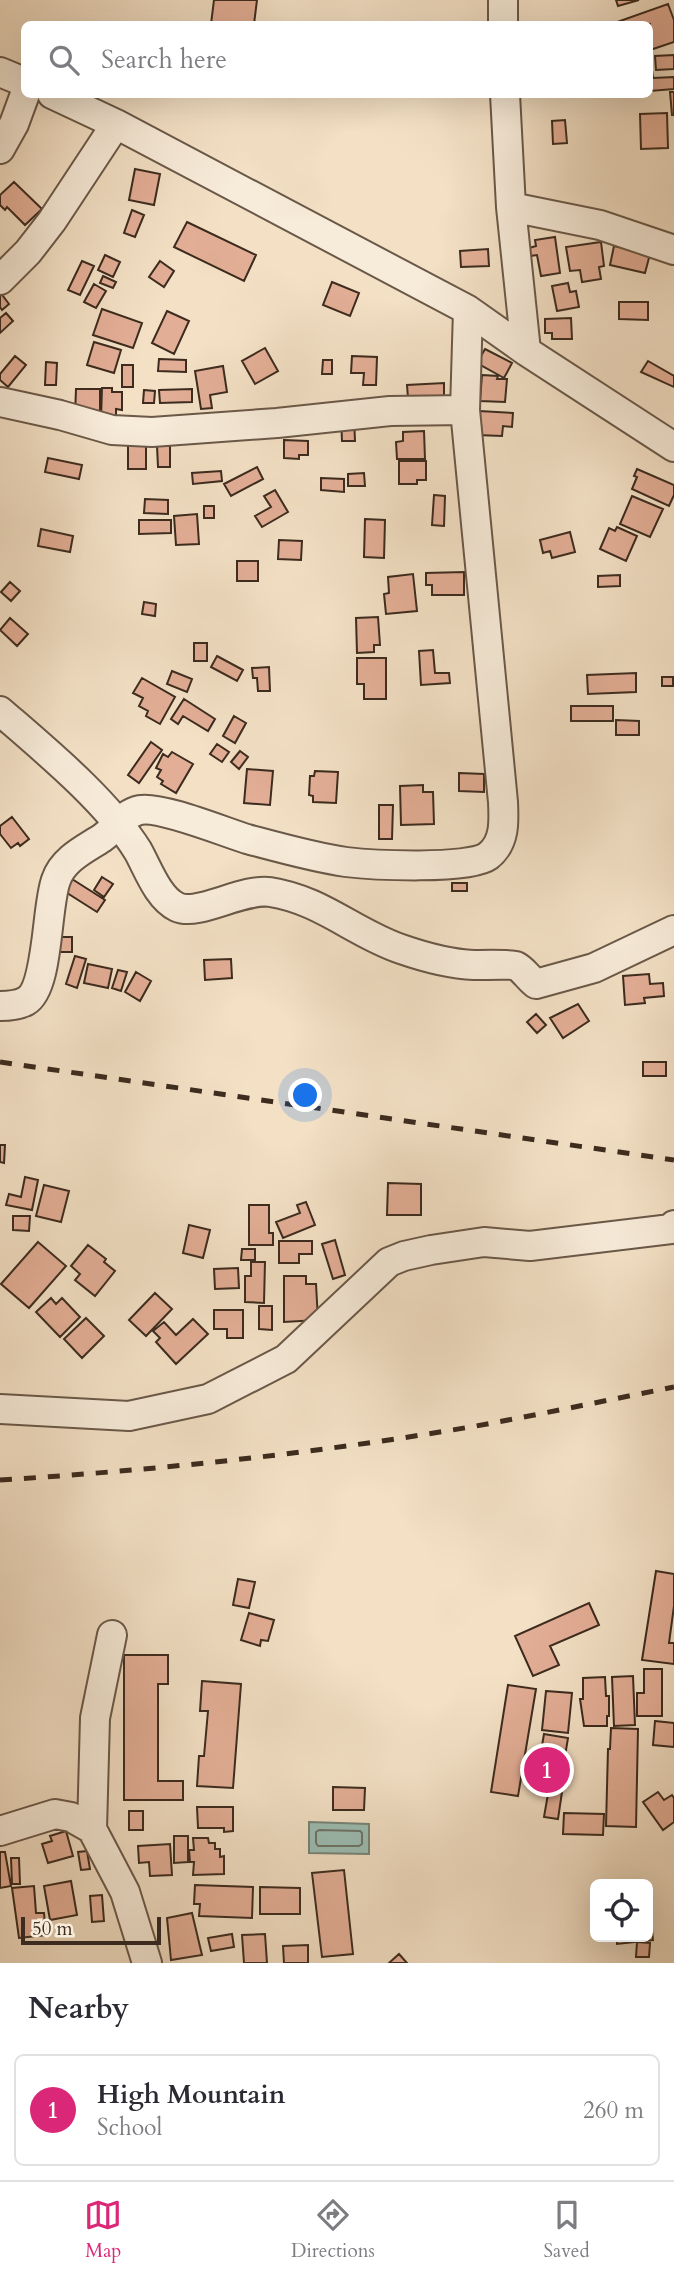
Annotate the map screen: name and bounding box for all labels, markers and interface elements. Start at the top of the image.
search box [21,21,653,98]
icon: search [45,41,83,79]
text: Search here [101,42,227,77]
your location [288,1078,322,1112]
pin: 1 [524,1744,570,1796]
map controls [590,1879,653,1942]
button: locate [590,1879,653,1942]
scale bar [21,1914,161,1946]
text: 50 m [32,1916,73,1942]
text: Nearby [28,1988,129,2029]
text: High Mountain [97,2077,285,2112]
text: 1 [47,2095,59,2126]
text: 260 m [583,2095,644,2126]
text: School [97,2112,162,2143]
tab: Map [84,2196,122,2264]
tab: Directions [291,2196,375,2264]
tab: Saved [544,2196,590,2264]

